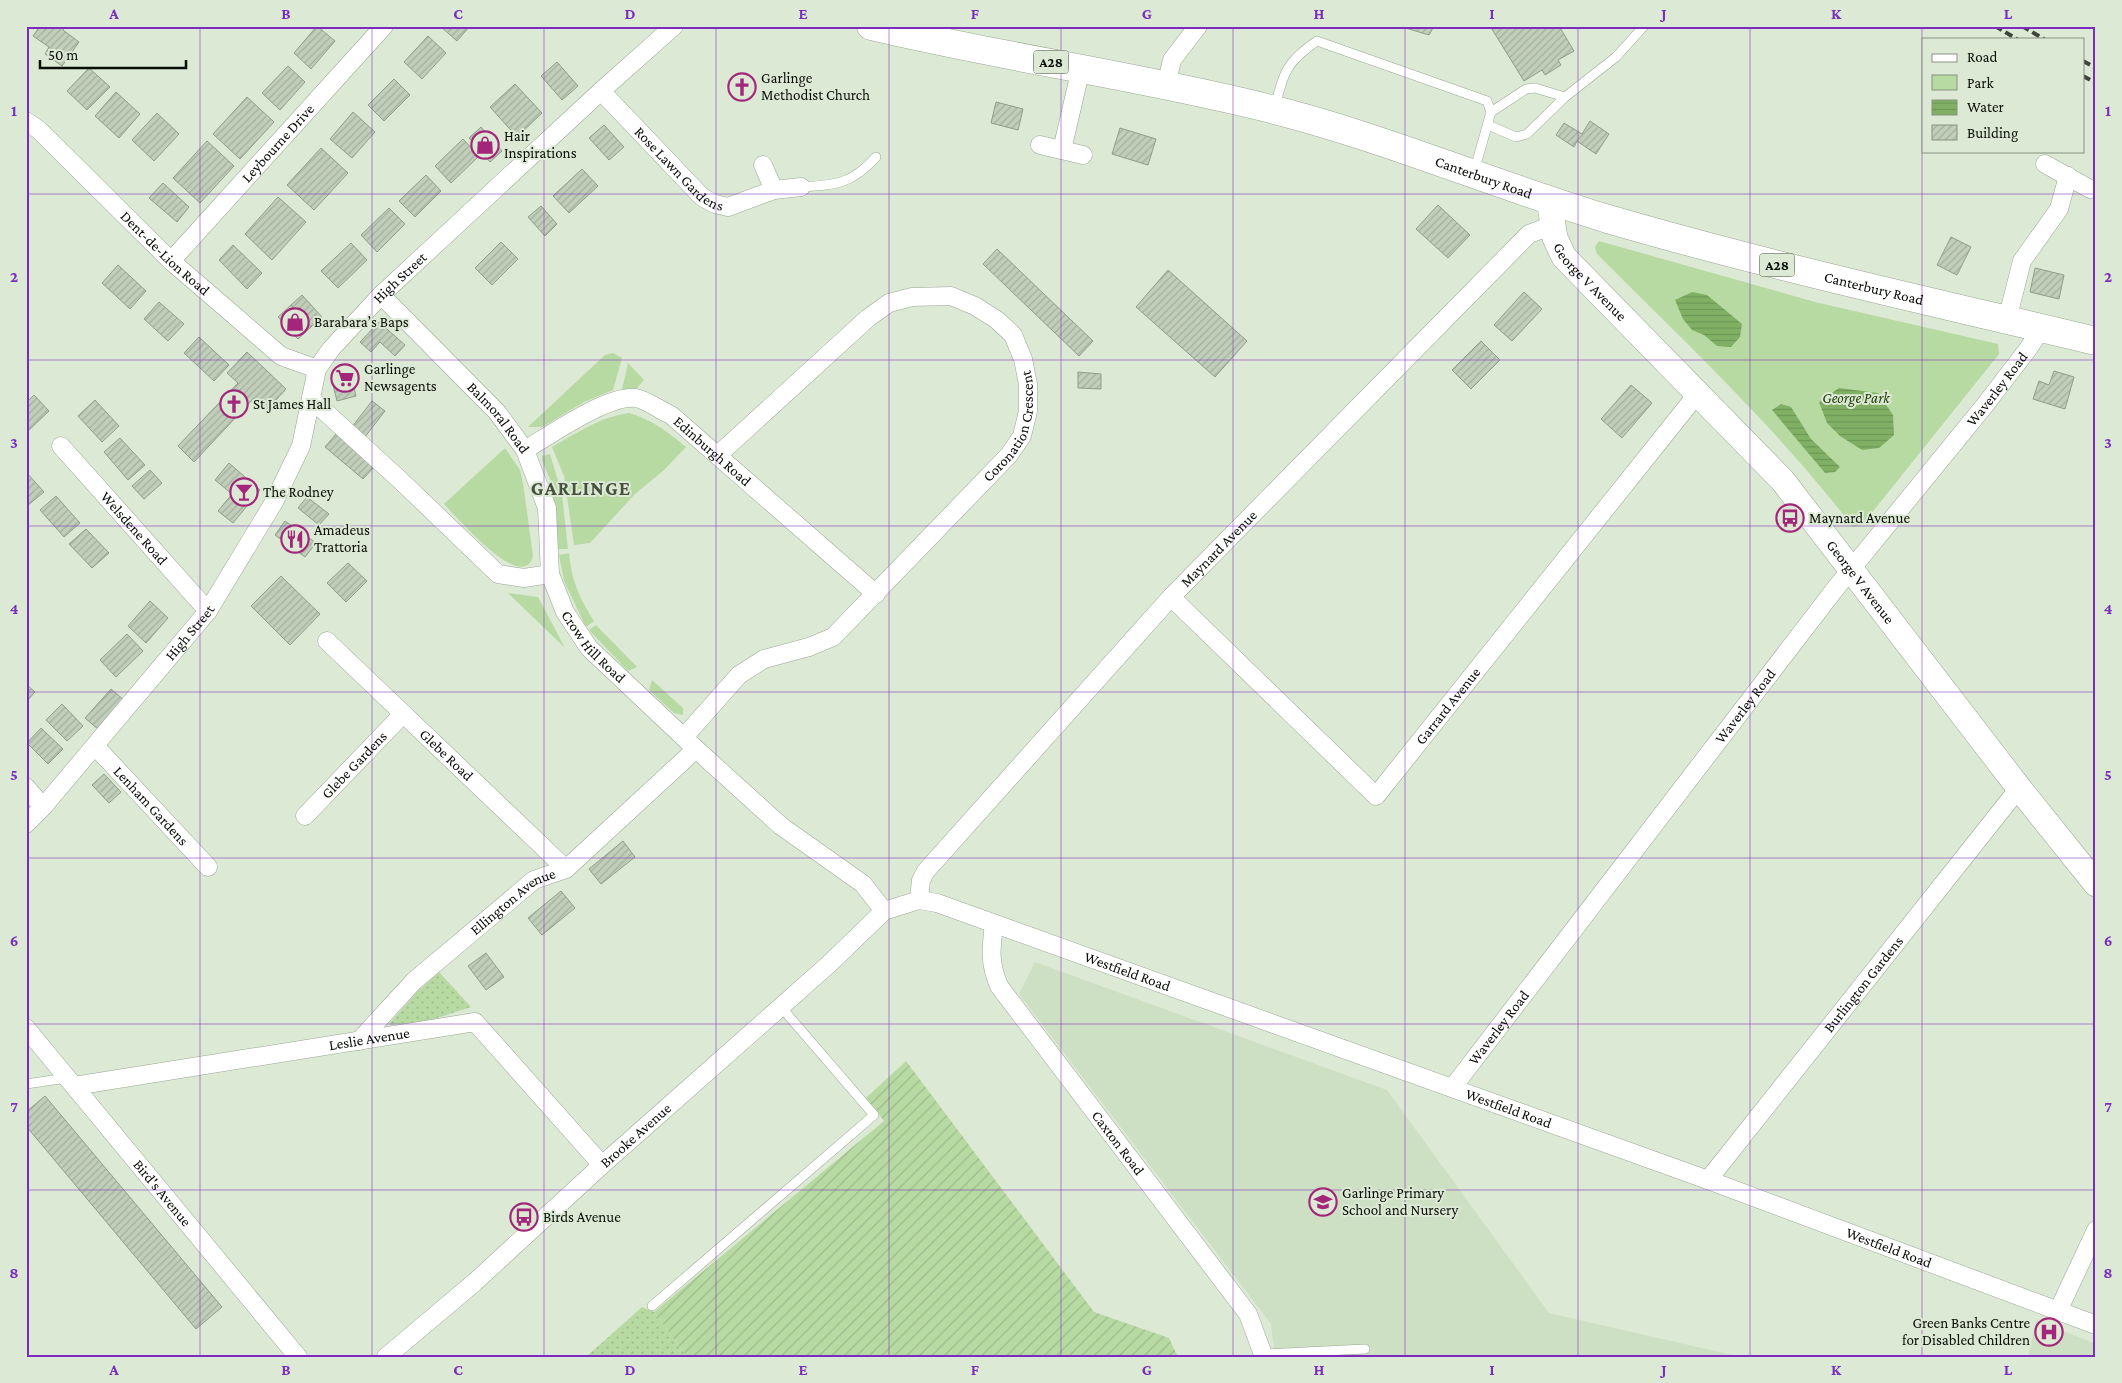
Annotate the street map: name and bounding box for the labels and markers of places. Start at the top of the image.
place label: Garlinge Methodist Church [761,70,870,103]
church icon: Garlinge Methodist Church [727,72,757,102]
place label: Hair Inspirations [504,128,577,162]
shop icon: Hair Inspirations [470,130,500,160]
shop icon: Barabara’s Baps [280,307,310,337]
place label: Barabara’s Baps [314,314,409,331]
place label: Garlinge Newsagents [364,361,437,395]
supermarket icon: Garlinge Newsagents [330,363,360,393]
church icon: St James Hall [219,389,249,419]
place label: St James Hall [253,396,331,413]
bar icon: The Rodney [229,477,259,507]
place label: The Rodney [263,484,334,501]
bus stop icon: Maynard Avenue [1775,503,1805,533]
place label: Maynard Avenue [1809,510,1911,527]
place label: Amadeus Trattoria [314,522,370,555]
restaurant icon: Amadeus Trattoria [280,524,310,554]
place label: Garlinge Primary School and Nursery [1342,1185,1458,1219]
school or university icon: Garlinge Primary School and Nursery [1308,1187,1338,1217]
bus stop icon: Birds Avenue [509,1202,539,1232]
place label: Birds Avenue [543,1209,621,1225]
place label: Green Banks Centre for Disabled Children [1902,1315,2030,1348]
hospital icon: Green Banks Centre for Disabled Children [2034,1317,2064,1347]

